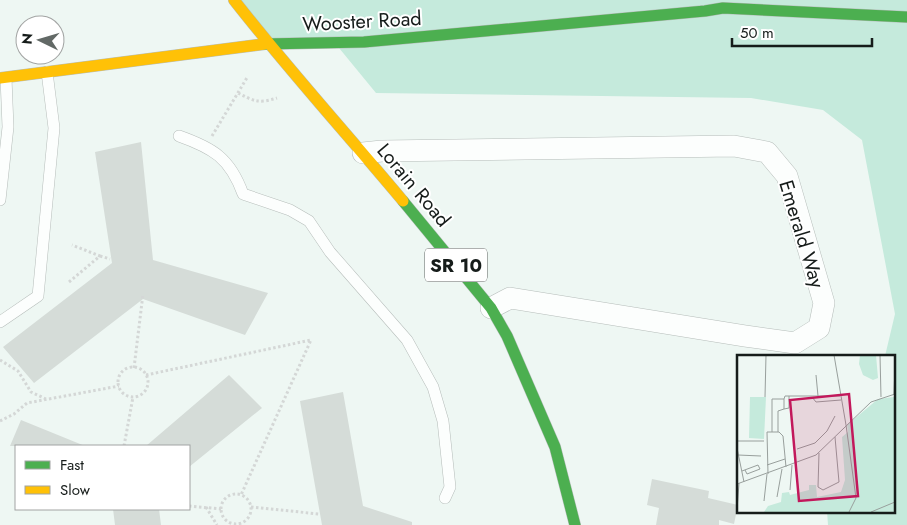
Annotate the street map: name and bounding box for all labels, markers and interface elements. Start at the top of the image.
street label: Wooster Road [302,4,422,39]
north arrow [15,15,65,65]
scale bar [732,15,872,47]
text: 50 m [740,22,774,44]
text: N [17,32,37,45]
street label: Lorain Road [370,137,457,233]
street label: Emerald Way [771,177,832,292]
road number: SR 10 [425,248,487,282]
inset map [737,355,894,512]
legend [15,445,190,510]
text: Fast [60,454,84,476]
text: Slow [60,479,91,501]

